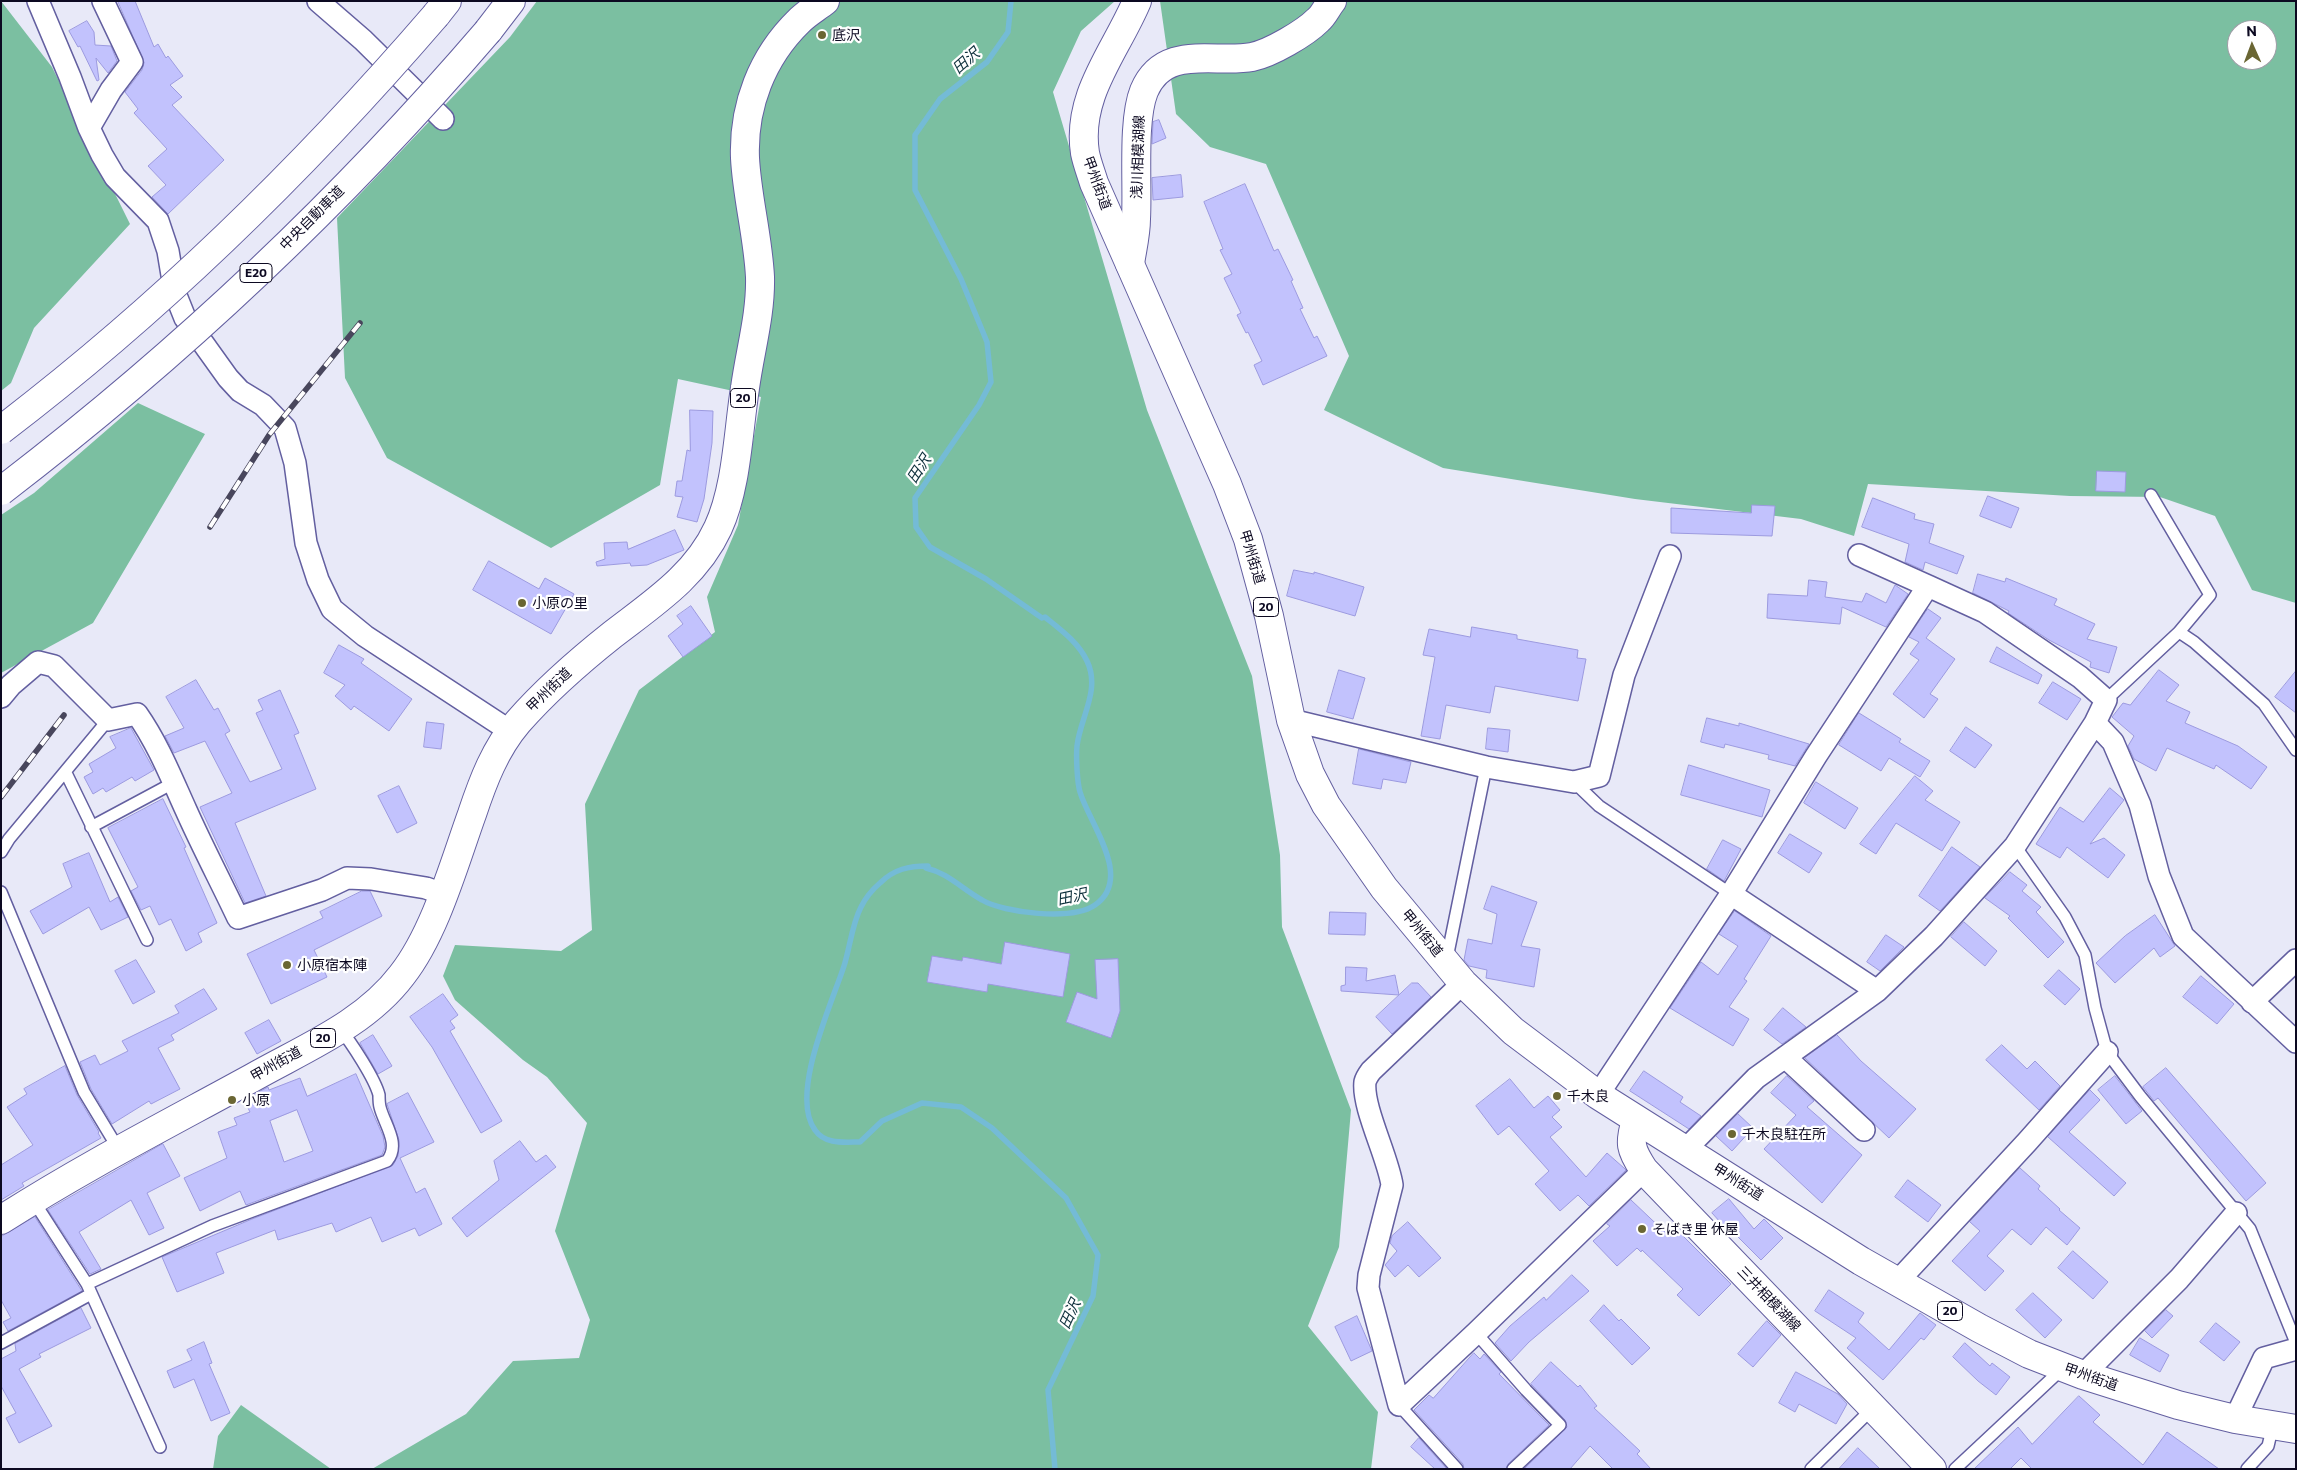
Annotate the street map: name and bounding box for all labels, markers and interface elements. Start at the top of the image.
north arrow [2227,20,2277,70]
text: N [2246,22,2257,39]
place label: 底沢 [832,27,860,43]
marker: 底沢 [816,29,828,41]
water label: 田沢 [949,44,983,78]
street label: 浅川相模湖線 [1128,115,1148,199]
street label: 甲州街道 [1080,154,1114,212]
street label: 中央自動車道 [276,182,348,254]
road number: E20 [240,264,272,282]
road number: 20 [730,388,756,408]
water label: 田沢 [903,452,935,486]
street label: 甲州街道 [1236,528,1268,586]
place label: 小原の里 [532,595,588,611]
marker: 小原の里 [516,597,528,609]
road number: 20 [1254,598,1278,616]
street label: 甲州街道 [523,665,575,715]
water label: 田沢 [1055,885,1089,909]
street label: 甲州街道 [1398,906,1446,960]
place label: 小原宿本陣 [297,957,367,973]
marker: 小原宿本陣 [281,959,293,971]
road number: 20 [310,1028,336,1048]
street label: 甲州街道 [247,1043,305,1085]
place label: 千木良 [1567,1088,1609,1104]
marker: 千木良 [1551,1090,1563,1102]
place label: 小原 [242,1092,270,1108]
marker: 小原 [226,1094,238,1106]
place label: 千木良駐在所 [1742,1126,1826,1142]
marker: 千木良駐在所 [1726,1128,1738,1140]
street label: 甲州街道 [1710,1160,1766,1204]
place label: そばき里 休屋 [1652,1221,1739,1237]
marker: そばき里 休屋 [1636,1223,1648,1235]
street label: 三井相模湖線 [1734,1263,1804,1335]
water label: 田沢 [1056,1297,1084,1331]
road number: 20 [1938,1302,1962,1320]
street label: 甲州街道 [2062,1360,2120,1394]

